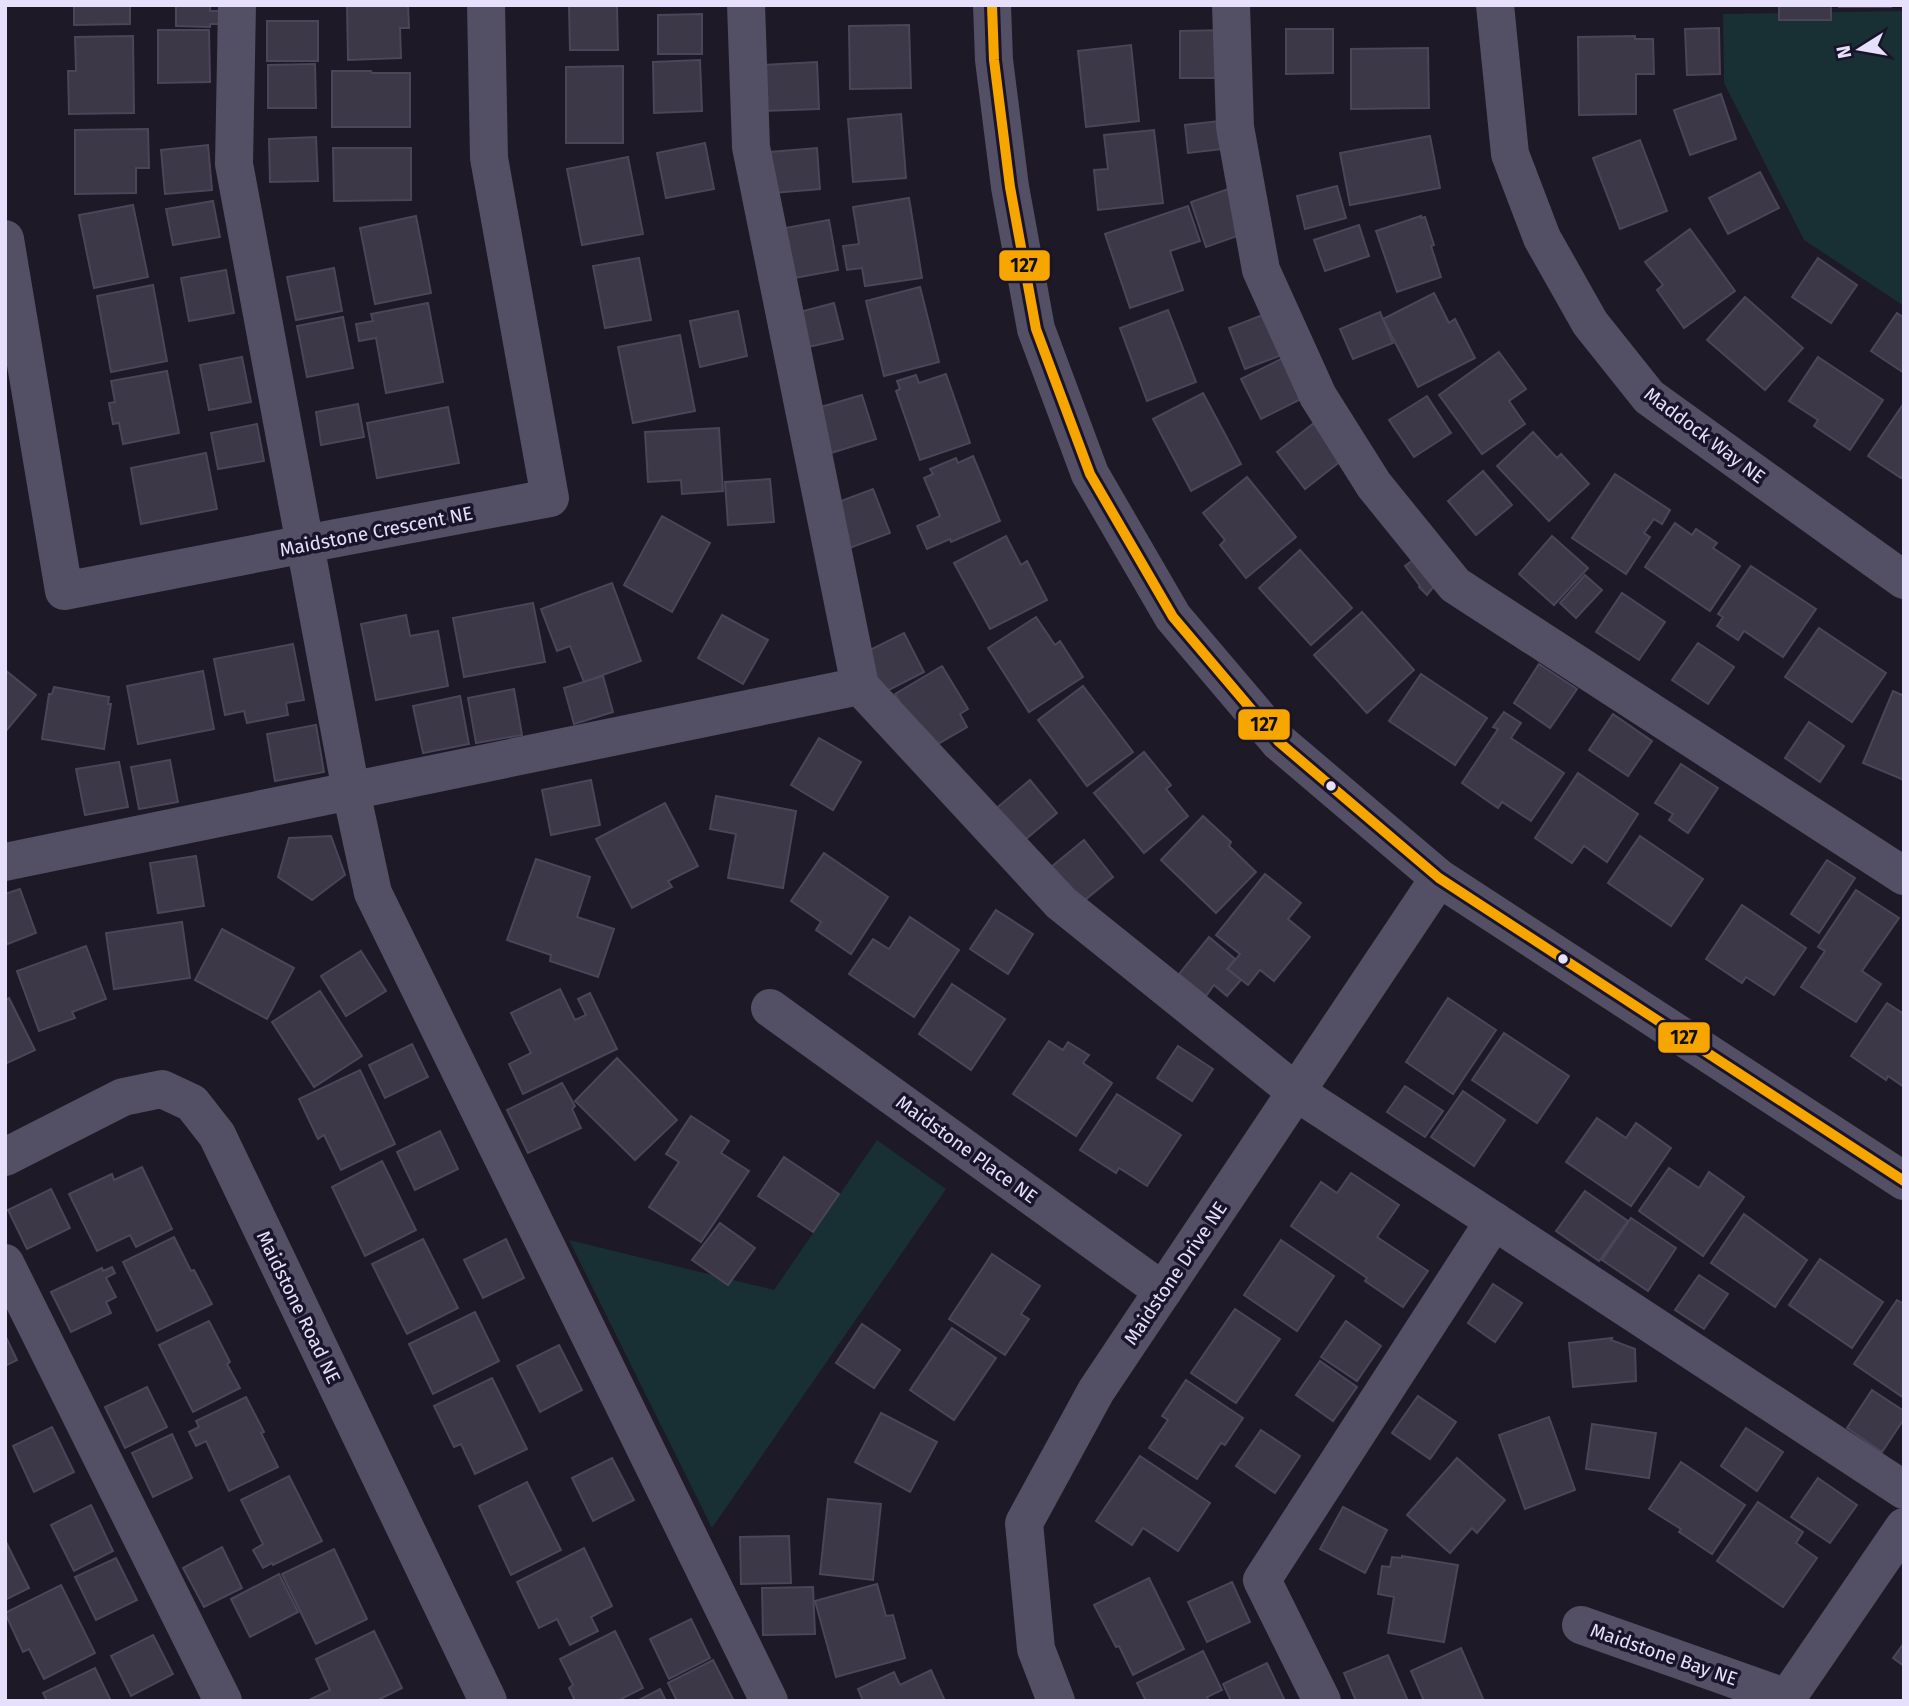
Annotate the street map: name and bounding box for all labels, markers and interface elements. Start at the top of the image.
north arrow [1825,14,1895,84]
text: N [1831,44,1856,61]
line badge: 127 [998,249,1051,282]
text: 127 [1010,254,1038,277]
street label: Maddock Way NE [1640,382,1770,488]
street label: Maidstone Crescent NE [277,501,475,562]
line badge: 127 [1237,708,1291,741]
text: 127 [1250,713,1278,736]
unlabelled marker [1324,779,1338,793]
unlabelled marker [1556,952,1570,966]
line badge: 127 [1657,1021,1711,1054]
text: 127 [1670,1026,1698,1049]
street label: Maidstone Place NE [892,1090,1042,1208]
street label: Maidstone Drive NE [1119,1197,1232,1349]
street label: Maidstone Road NE [252,1227,345,1387]
street label: Maidstone Bay NE [1587,1619,1740,1690]

